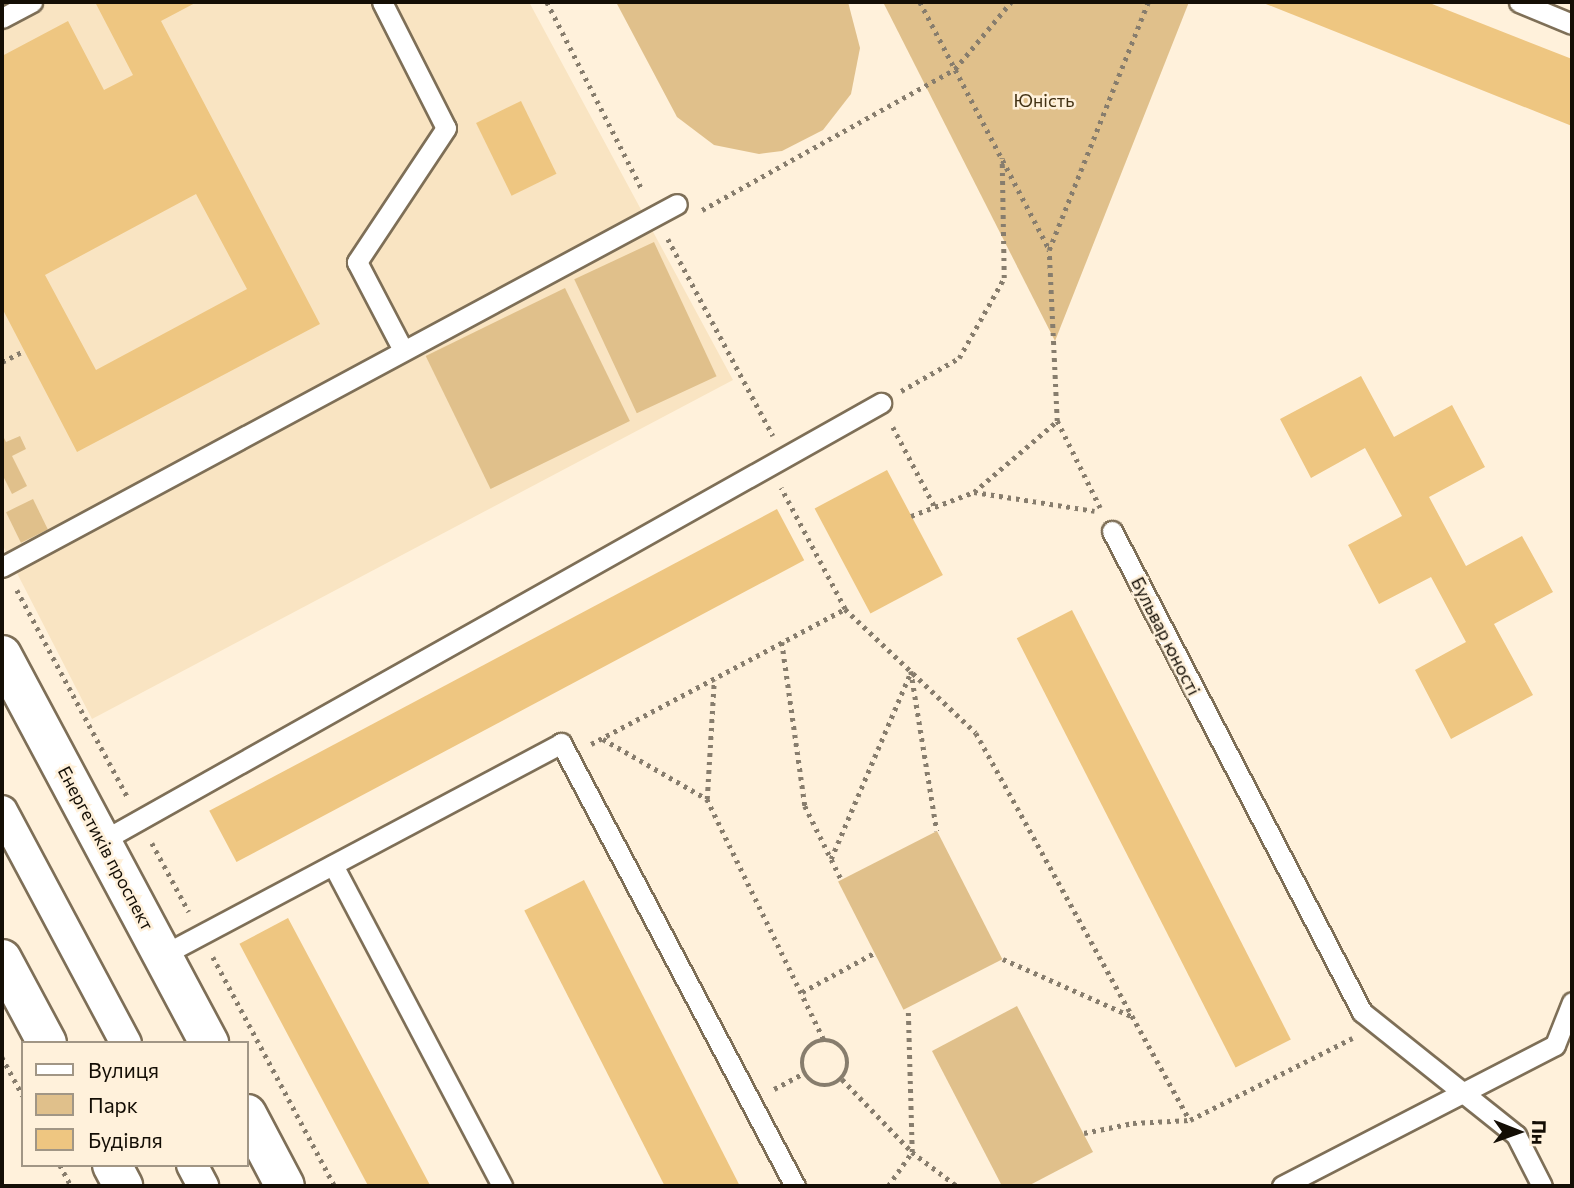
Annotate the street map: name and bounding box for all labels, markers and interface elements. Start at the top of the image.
park label: Юність [1014,89,1074,111]
street label: Бульвар юності [1127,573,1205,699]
street label: Енергетиків проспект [54,762,158,934]
legend [21,1041,248,1167]
text: Вулиця [88,1057,159,1082]
text: Парк [88,1092,138,1117]
north arrow [1483,1097,1553,1167]
text: Пн [1528,1120,1551,1145]
text: Будівля [88,1127,163,1152]

